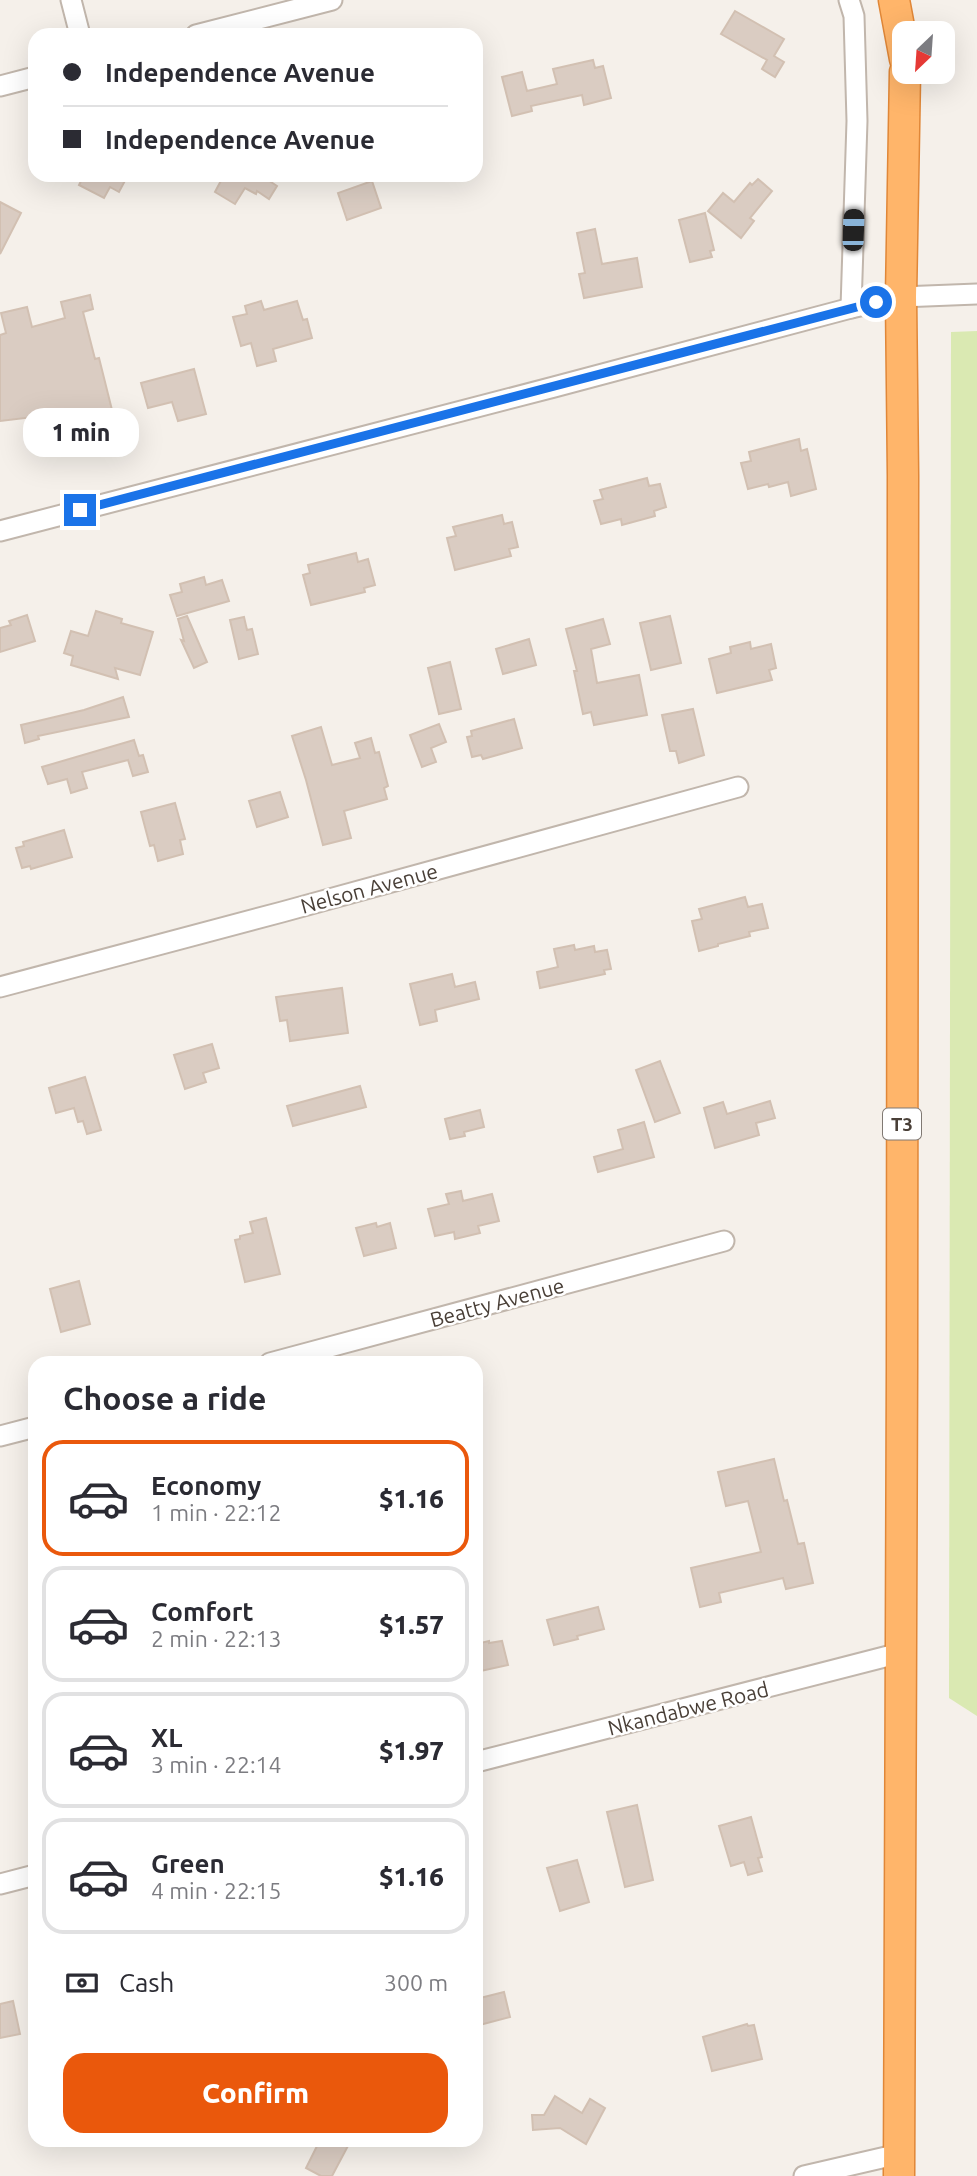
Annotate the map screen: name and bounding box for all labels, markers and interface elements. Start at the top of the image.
north arrow [892,21,956,84]
map controls [892,21,955,84]
text: Independence Avenue [105,58,375,87]
text: Independence Avenue [105,125,375,154]
car [842,209,865,251]
route start [860,286,892,318]
callout: 1 min [22,408,138,458]
text: 1 min [52,420,110,445]
route end [64,494,96,526]
street label: Nelson Avenue [298,858,440,918]
road number: T3 [883,1108,921,1140]
street label: Beatty Avenue [427,1273,567,1331]
text: Choose a ride [63,1380,266,1416]
icon: car [67,1467,130,1530]
text: Economy [151,1471,261,1500]
text: $1.16 [379,1484,444,1513]
text: 1 min · 22:12 [151,1500,282,1525]
icon: car [67,1593,130,1656]
text: Comfort [151,1597,254,1626]
text: $1.57 [379,1610,444,1639]
text: 2 min · 22:13 [151,1626,282,1651]
street label: Nkandabwe Road [605,1676,771,1740]
icon: car [67,1719,130,1782]
text: XL [151,1723,182,1752]
text: $1.97 [379,1736,444,1765]
text: 3 min · 22:14 [151,1752,282,1777]
icon: car [67,1845,130,1908]
text: Green [151,1849,225,1878]
text: $1.16 [379,1862,444,1891]
text: 4 min · 22:15 [151,1878,282,1903]
icon: cash [63,1964,101,2002]
text: Cash [119,1968,174,1997]
text: 300 m [384,1970,448,1995]
button: Confirm [63,2053,448,2133]

